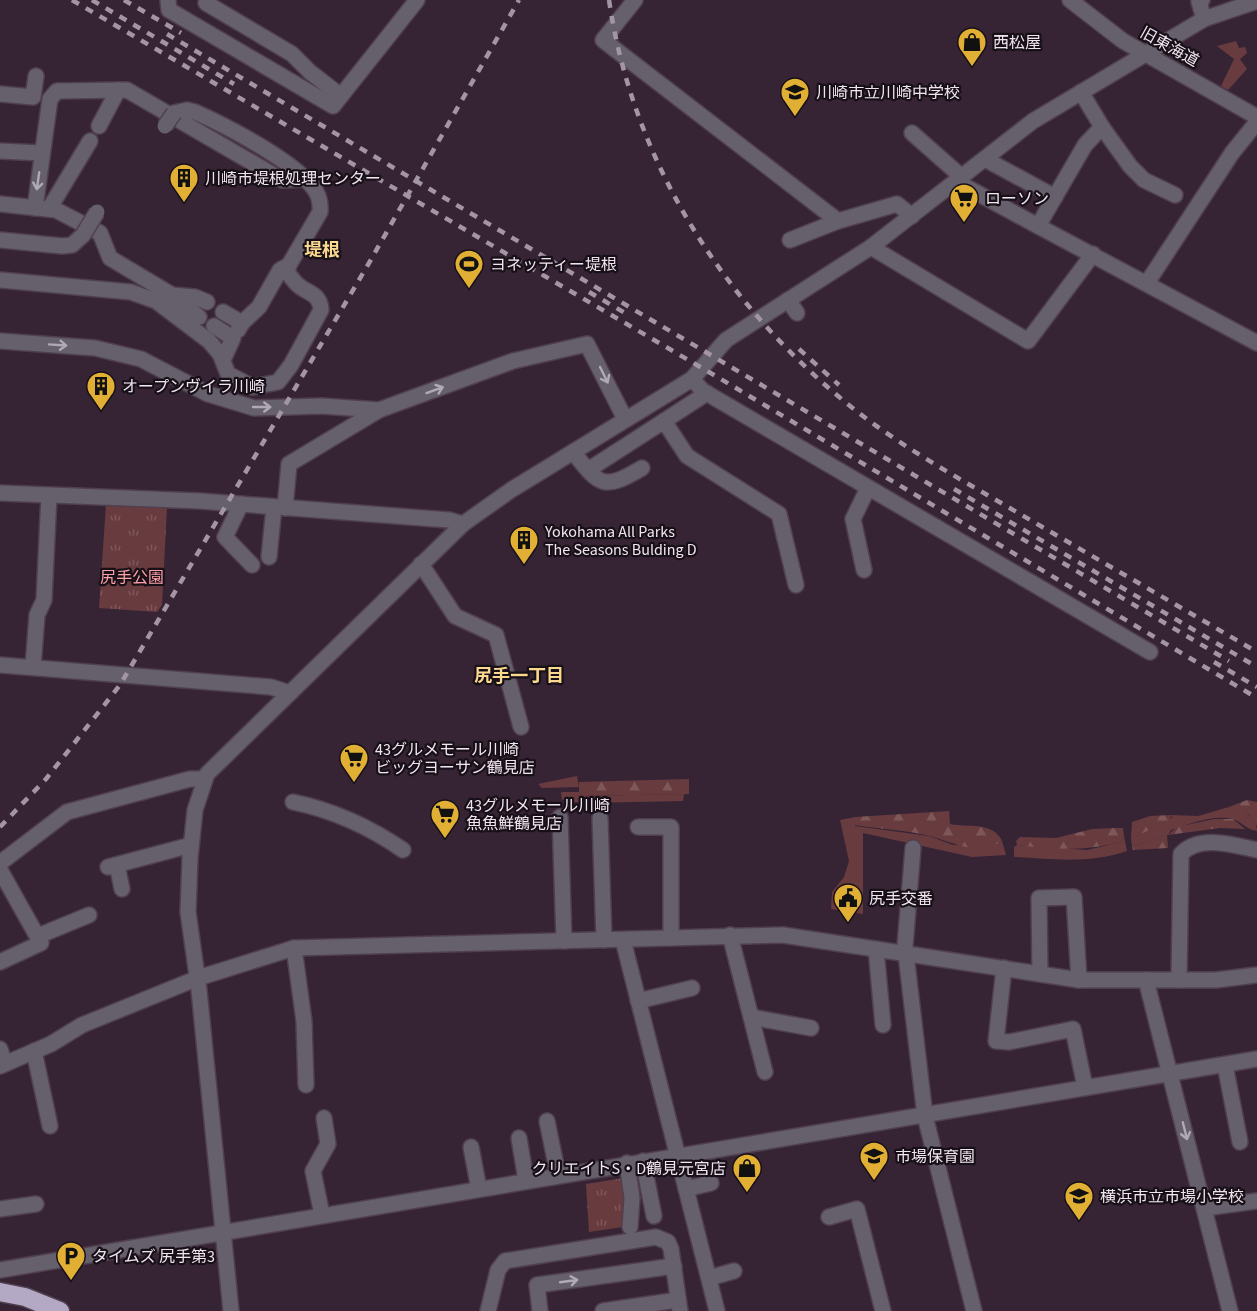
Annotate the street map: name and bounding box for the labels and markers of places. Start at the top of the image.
shop icon: 西松屋 [956,26,988,68]
place label: 西松屋 [993,32,1041,54]
school or university icon: 川崎市立川崎中学校 [779,76,811,118]
place label: 川崎市立川崎中学校 [816,82,960,104]
building icon: 川崎市堤根処理センター [168,162,200,204]
place label: 川崎市堤根処理センター [205,168,381,190]
supermarket icon: ローソン [948,182,980,224]
place label: ローソン [985,188,1049,210]
sports icon: ヨネッティー堤根 [453,248,485,290]
place label: ヨネッティー堤根 [490,254,617,276]
building icon: オープンヴイラ川崎 [85,370,117,412]
place label: オープンヴイラ川崎 [122,376,265,398]
place label: Yokohama All Parks The Seasons Bulding D [544,521,697,561]
building icon: Yokohama All Parks The Seasons Bulding D [508,524,540,566]
place label: 43グルメモール川崎 ビッグヨーサン鶴見店 [375,739,535,779]
supermarket icon: 43グルメモール川崎 ビッグヨーサン鶴見店 [338,742,370,784]
place label: 43グルメモール川崎 魚魚鮮鶴見店 [466,795,610,835]
supermarket icon: 43グルメモール川崎 魚魚鮮鶴見店 [429,798,461,840]
public building icon: 尻手交番 [832,882,864,924]
place label: 尻手交番 [869,888,933,910]
school or university icon: 市場保育園 [858,1140,890,1182]
place label: 市場保育園 [895,1146,975,1168]
shop icon: クリエイトS・D鶴見元宮店 [731,1152,763,1194]
place label: クリエイトS・D鶴見元宮店 [532,1158,726,1180]
school or university icon: 横浜市立市場小学校 [1063,1180,1095,1222]
place label: 横浜市立市場小学校 [1100,1186,1244,1208]
parking icon: タイムズ 尻手第3 [55,1240,87,1282]
place label: タイムズ 尻手第3 [92,1246,215,1268]

